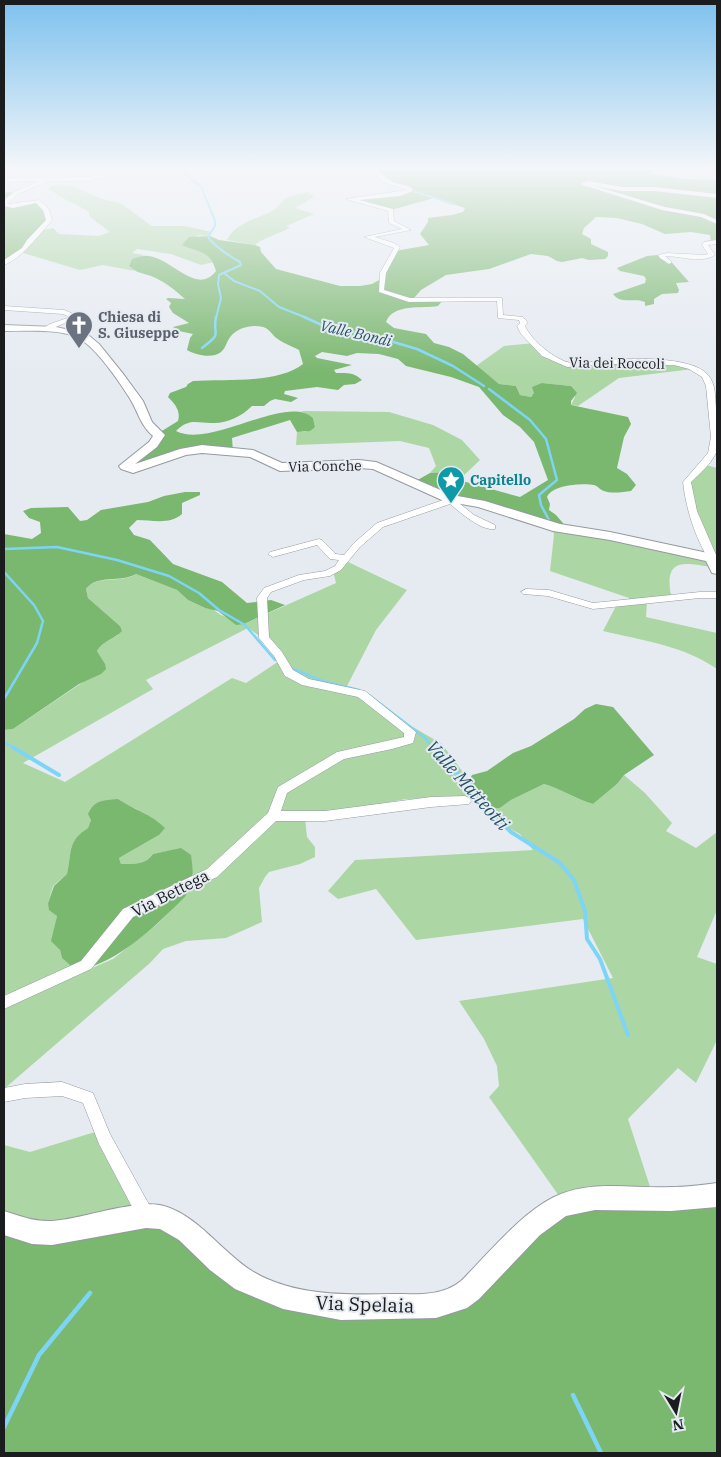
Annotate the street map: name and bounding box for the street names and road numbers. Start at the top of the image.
street label: Via dei Roccoli [569,353,665,373]
street label: Via Conche [288,456,362,476]
street label: Via Bettega [128,865,212,921]
street label: Via Spelaia [315,1290,415,1318]

